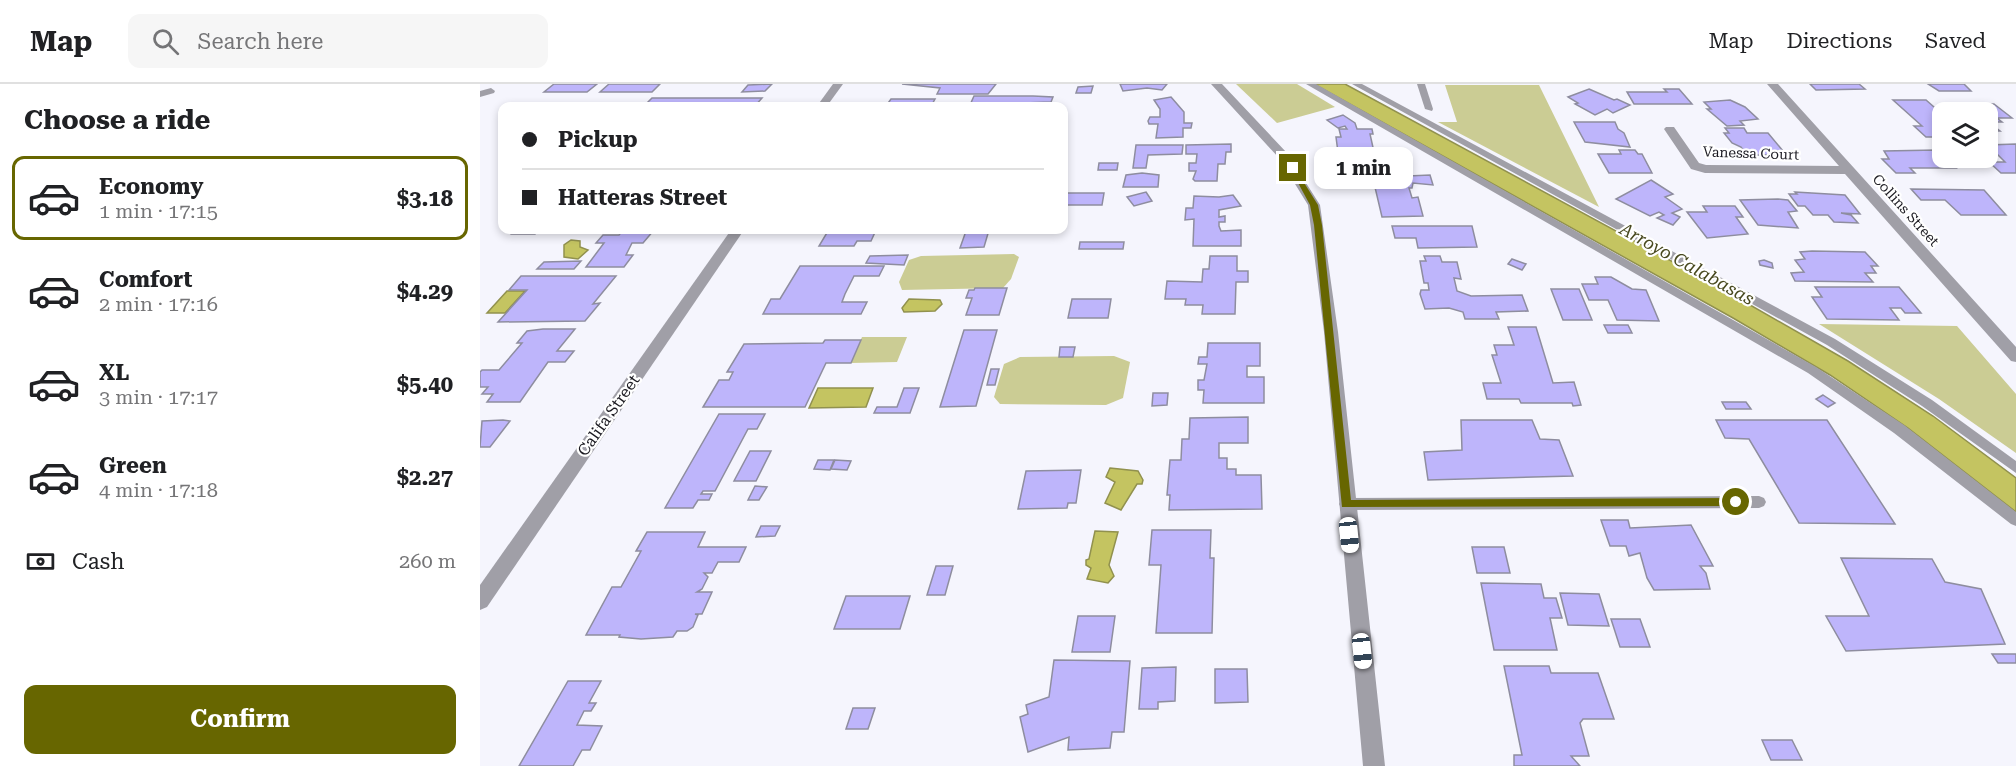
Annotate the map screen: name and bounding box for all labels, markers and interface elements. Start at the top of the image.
search box [128,14,548,68]
text: Map [30,25,92,58]
icon: search [149,25,182,58]
text: Search here [197,29,323,54]
text: Map [1709,29,1753,53]
text: Directions [1786,29,1892,53]
text: Saved [1925,29,1986,53]
map controls [1932,102,1998,168]
button: layers [1932,102,1998,168]
text: Choose a ride [24,104,210,136]
text: Pickup [558,127,638,152]
street label: Vanessa Court [1703,143,1799,163]
callout: 1 min [1314,147,1413,189]
route end [1279,154,1306,181]
text: 1 min [1336,156,1391,180]
icon: car [27,171,81,225]
street label: Collins Street [1870,171,1942,249]
text: Economy [99,174,203,199]
text: Hatteras Street [558,185,727,210]
text: $3.18 [397,186,453,211]
text: 1 min · 17:15 [99,199,218,223]
water label: Arroyo Calabasas [1616,218,1758,309]
icon: car [27,264,81,318]
text: Comfort [99,267,192,292]
text: $4.29 [397,279,453,304]
text: 2 min · 17:16 [99,292,218,316]
icon: car [27,357,81,411]
text: XL [99,360,129,385]
street label: Califa Street [573,371,643,460]
text: $5.40 [397,372,453,397]
text: 3 min · 17:17 [99,385,218,409]
icon: car [27,450,81,504]
text: Green [99,453,167,478]
text: $2.27 [397,465,453,490]
text: 4 min · 17:18 [99,478,218,502]
route start [1722,488,1749,515]
car [1338,516,1360,554]
icon: cash [24,545,57,578]
text: Cash [72,549,124,574]
text: 260 m [399,549,456,573]
car [1351,632,1373,670]
button: Confirm [24,685,456,754]

